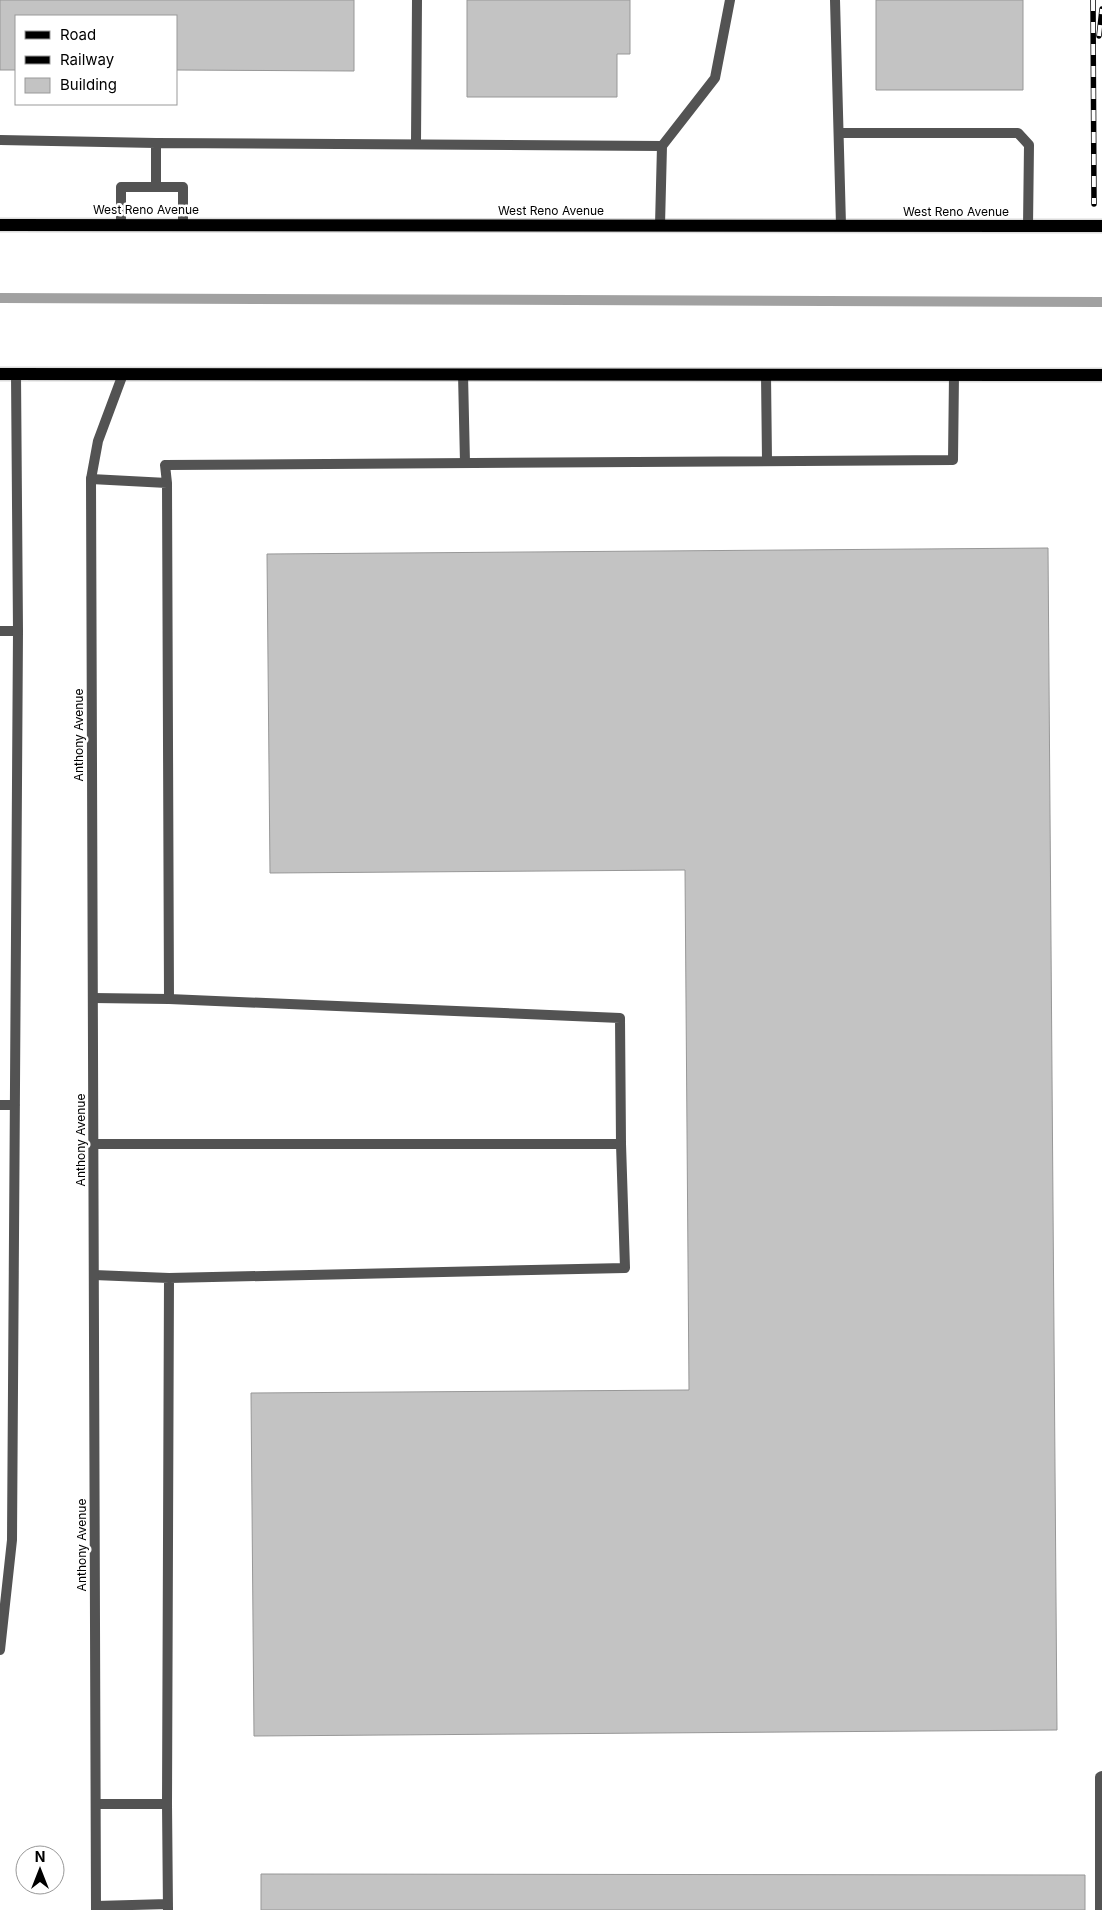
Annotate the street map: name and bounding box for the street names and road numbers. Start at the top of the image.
street label: West Reno Avenue [93,202,199,217]
street label: West Reno Avenue [498,203,604,218]
street label: West Reno Avenue [903,204,1009,219]
street label: Anthony Avenue [71,689,86,781]
street label: Anthony Avenue [73,1094,88,1186]
street label: Anthony Avenue [74,1499,89,1591]

